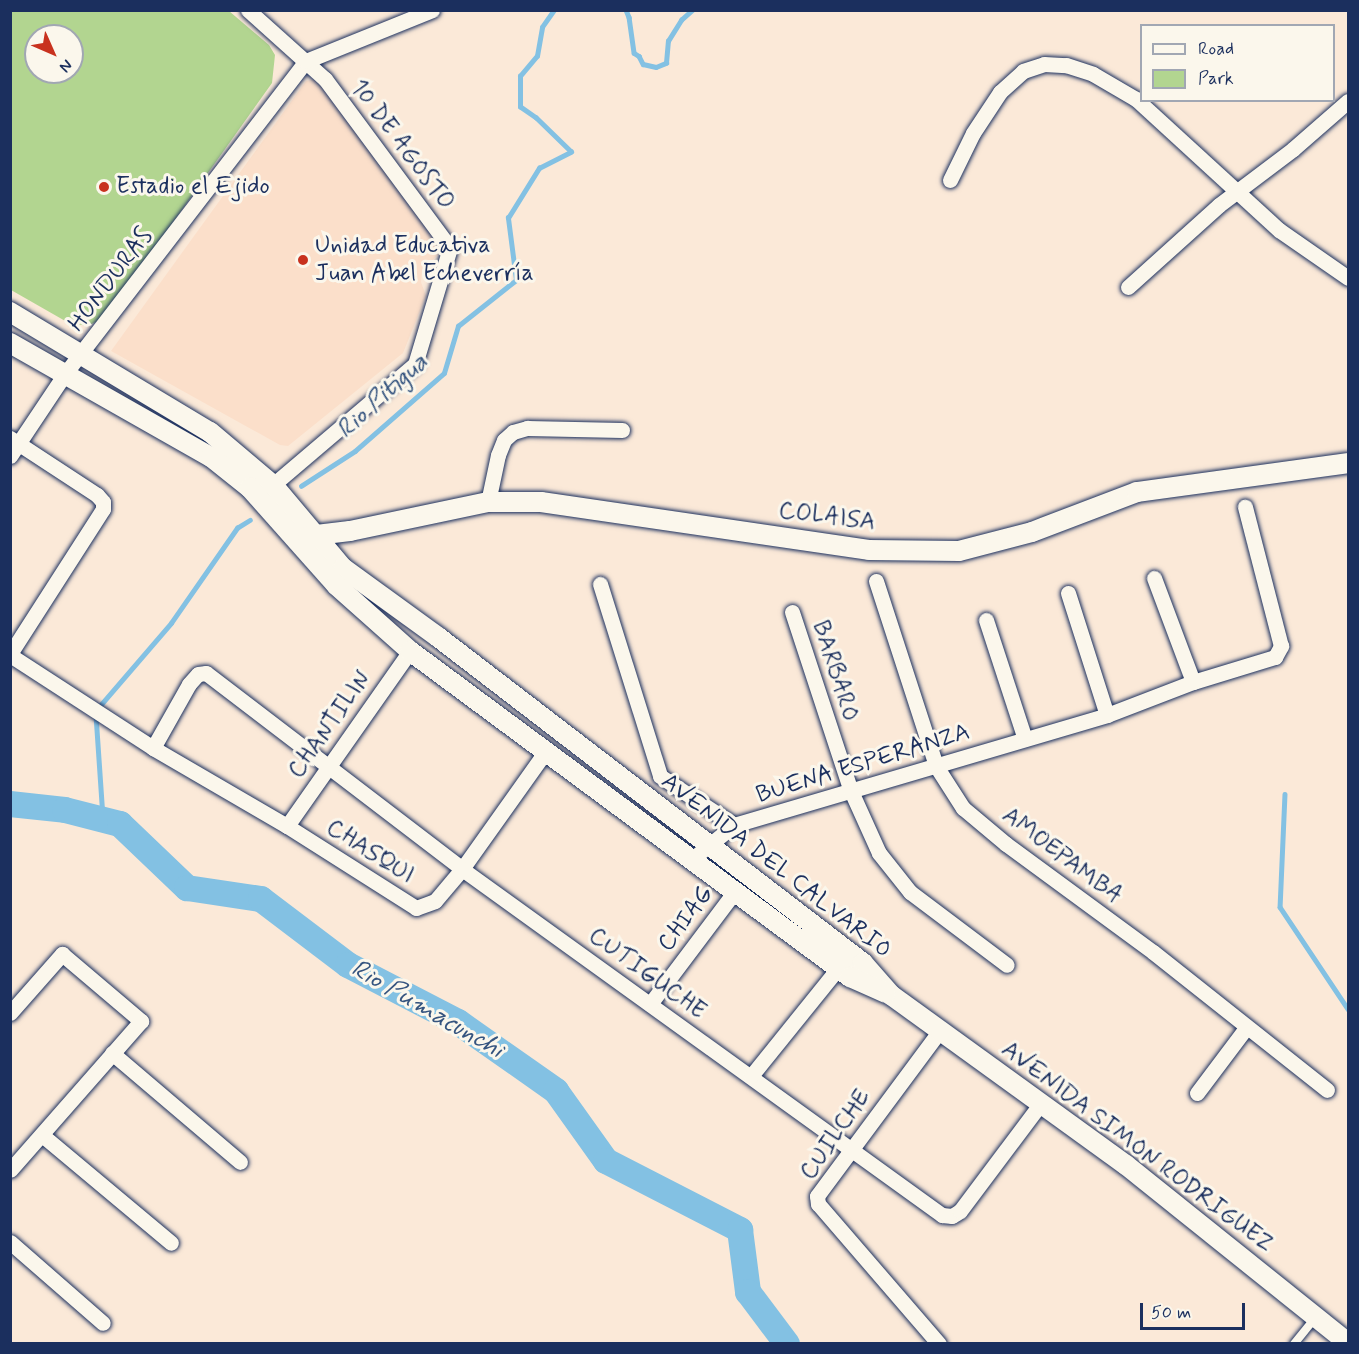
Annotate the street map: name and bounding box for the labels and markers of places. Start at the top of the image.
place label: Estadio el Ejido [116,173,264,201]
marker: Estadio el Ejido [97,180,111,194]
place label: Unidad Educativa Juan Abel Echeverría [315,232,534,288]
marker: Unidad Educativa Juan Abel Echeverría [296,253,310,267]

